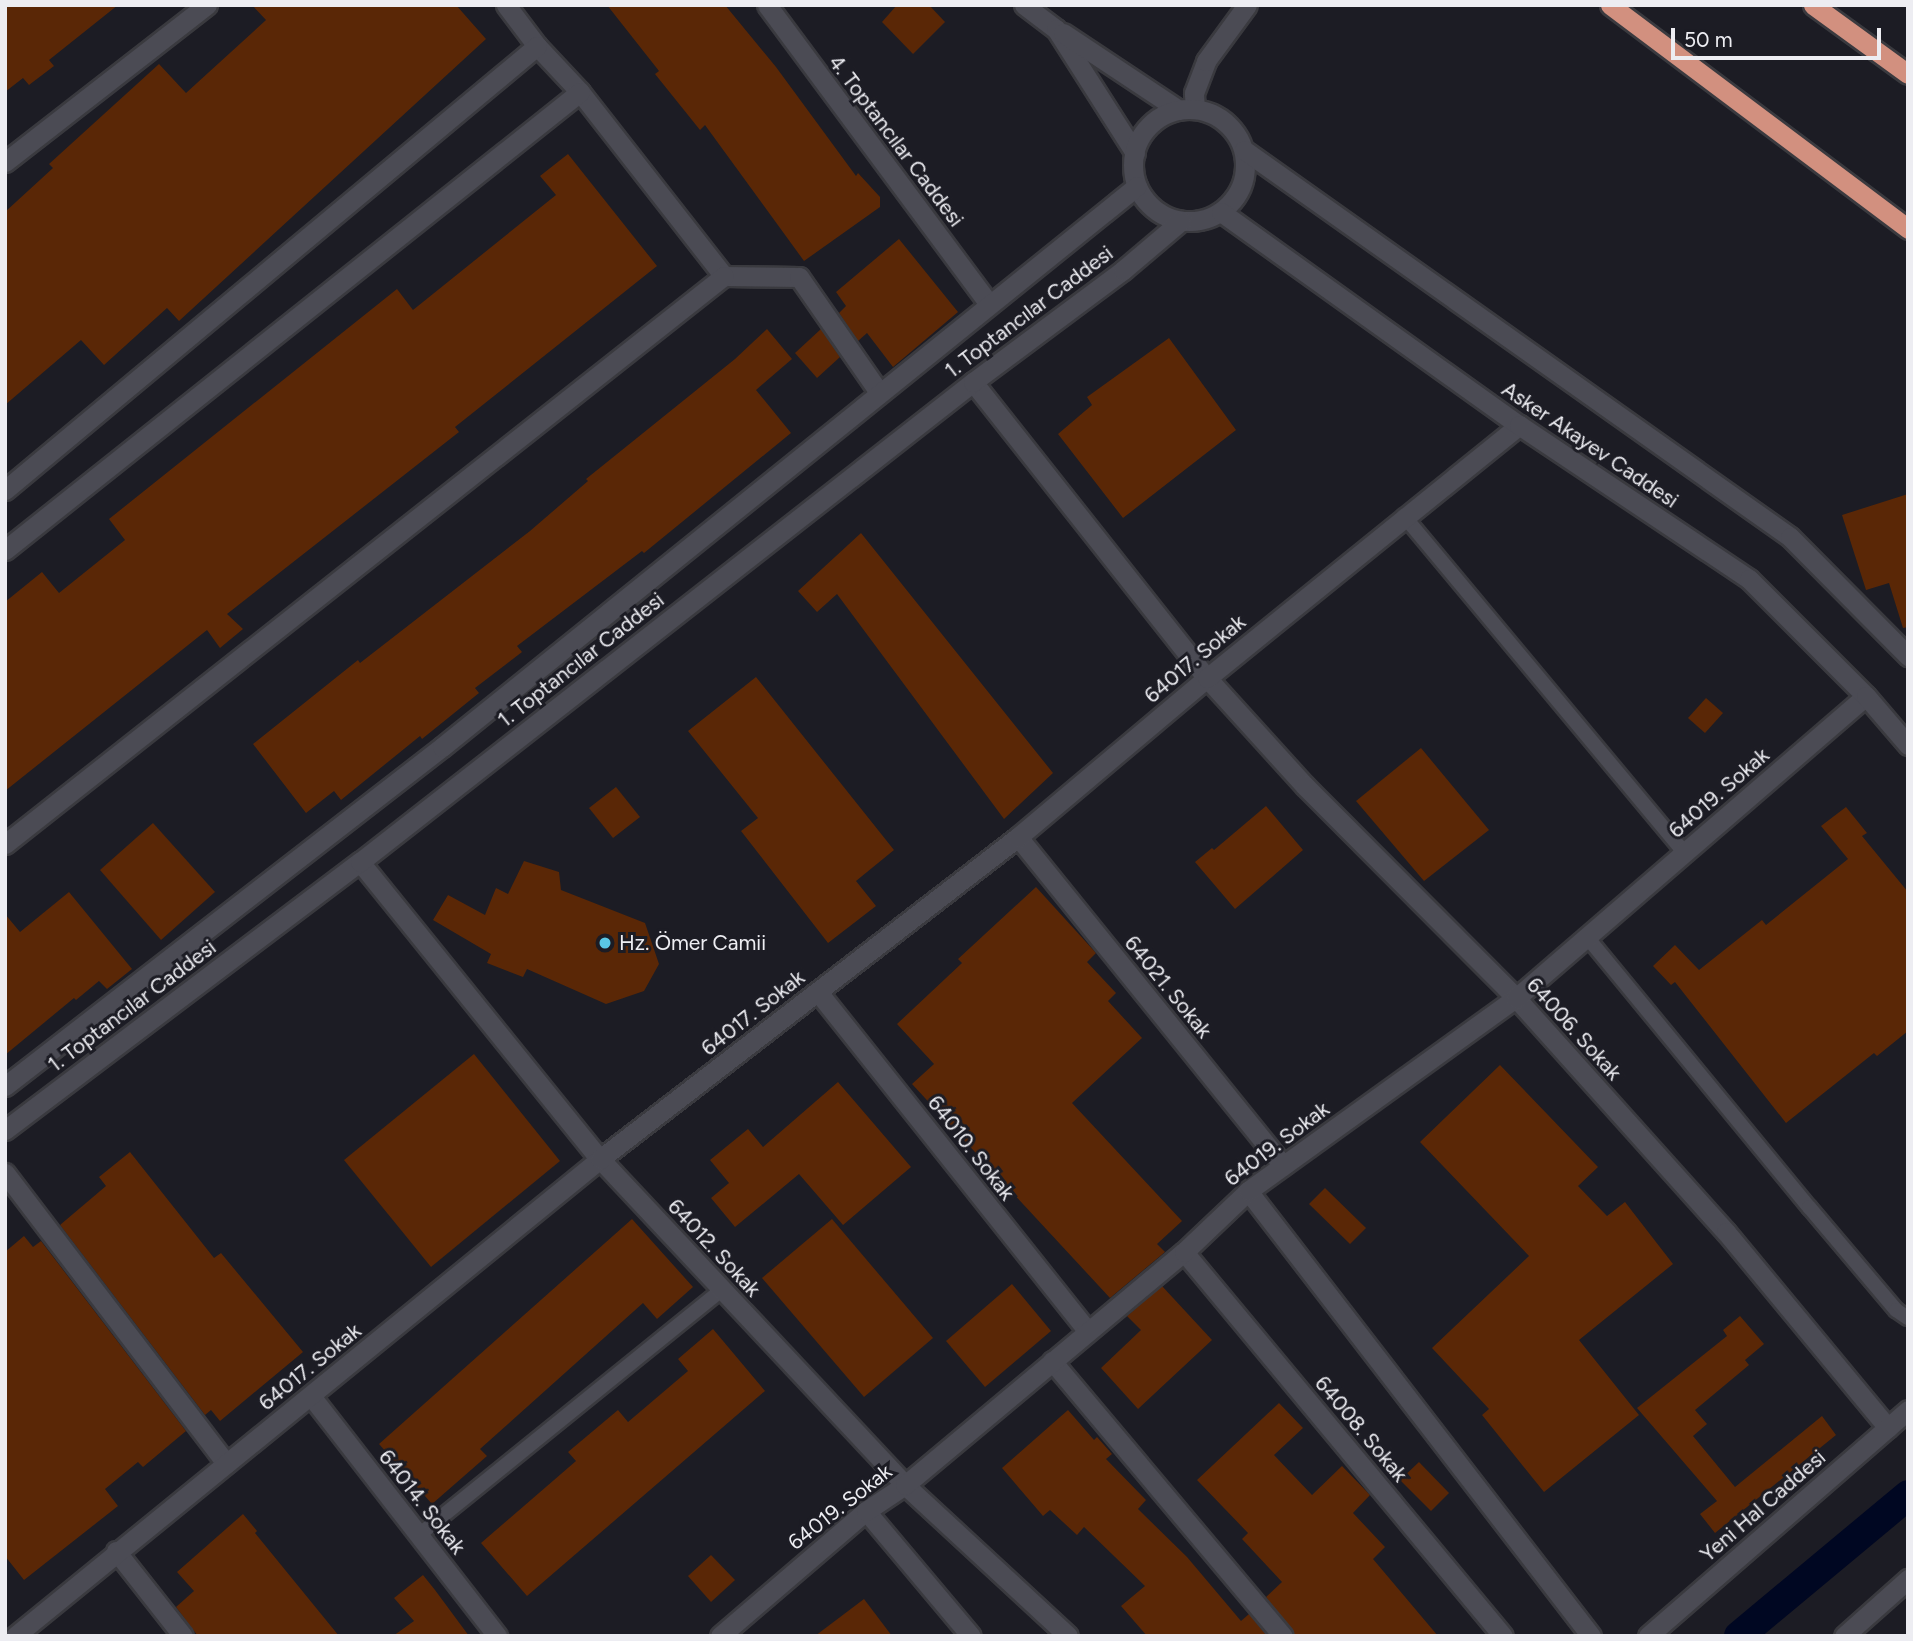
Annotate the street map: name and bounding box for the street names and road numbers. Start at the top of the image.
street label: 4. Toptancılar Caddesi [823,50,969,232]
street label: 1. Toptancılar Caddesi [940,241,1118,383]
street label: Asker Akayev Caddesi [1497,377,1683,513]
street label: 1. Toptancılar Caddesi [493,587,669,733]
street label: 64017. Sokak [1139,610,1251,708]
street label: 64019. Sokak [1664,743,1774,843]
street label: 64021. Sokak [1119,931,1217,1043]
street label: 1. Toptancılar Caddesi [43,935,221,1077]
street label: 64017. Sokak [696,965,810,1061]
street label: 64006. Sokak [1521,973,1627,1085]
street label: 64010. Sokak [922,1091,1020,1205]
street label: 64019. Sokak [1220,1096,1334,1192]
street label: 64012. Sokak [662,1194,766,1302]
street label: 64017. Sokak [254,1318,366,1416]
street label: 64008. Sokak [1309,1371,1413,1487]
street label: 64014. Sokak [373,1445,471,1559]
street label: Yeni Hal Caddesi [1695,1445,1831,1567]
street label: 64019. Sokak [783,1459,897,1555]

